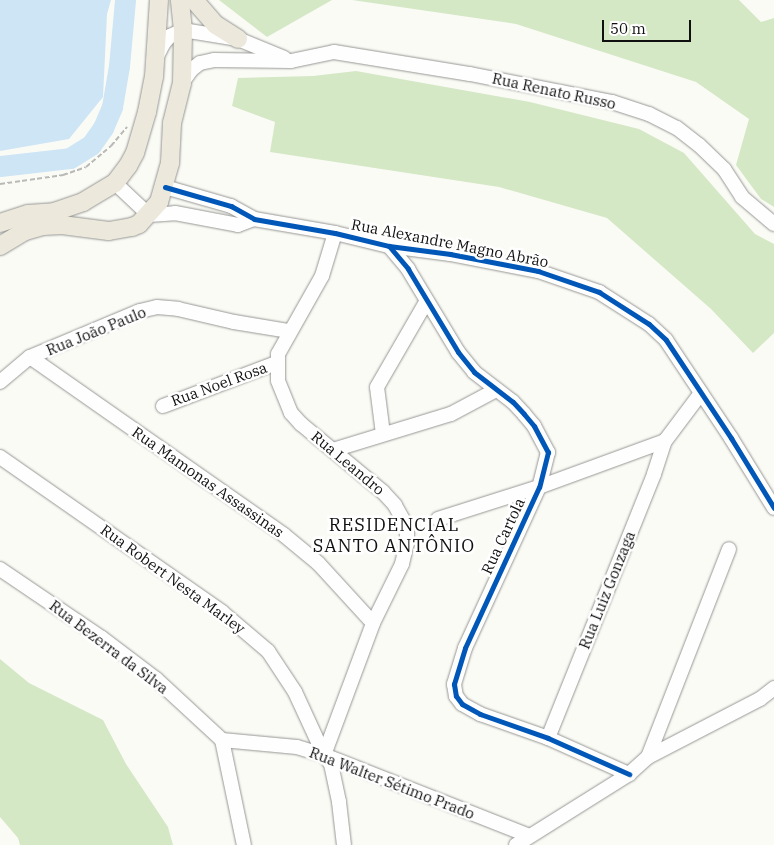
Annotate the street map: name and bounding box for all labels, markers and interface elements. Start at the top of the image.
scale bar [604,10,693,42]
text: 50 m [610,19,646,38]
street label: Rua Renato Russo [490,69,618,113]
street label: Rua Alexandre Magno Abrão [350,215,550,271]
street label: Rua João Paulo [44,303,148,359]
street label: Rua Noel Rosa [168,358,270,410]
street label: Rua Mamonas Assassinas [129,423,287,541]
street label: Rua Leandro [308,427,388,499]
street label: Rua Cartola [478,495,528,577]
district label: RESIDENCIAL SANTO ANTÔNIO [311,515,477,558]
street label: Rua Robert Nesta Marley [97,521,249,637]
street label: Rua Luiz Gonzaga [575,528,639,652]
street label: Rua Bezerra da Silva [46,596,172,698]
street label: Rua Walter Sétimo Prado [307,743,477,823]

